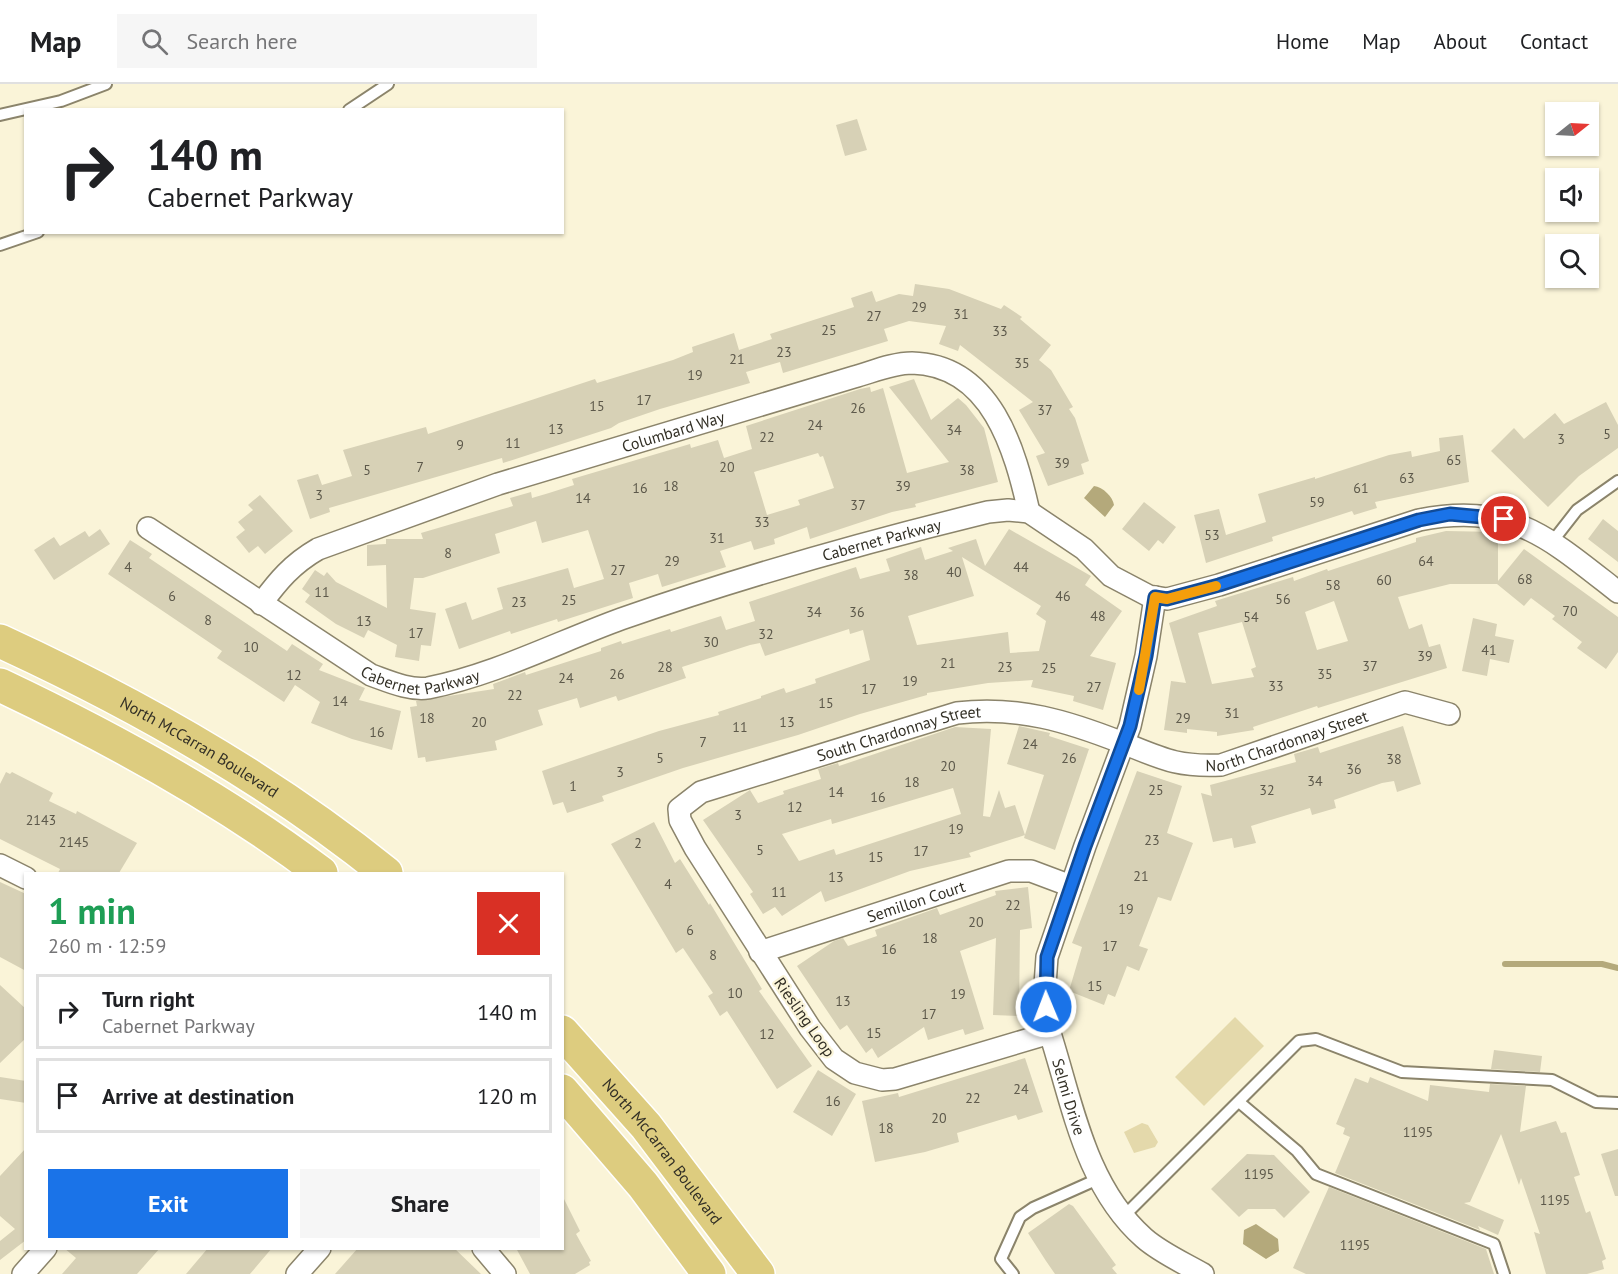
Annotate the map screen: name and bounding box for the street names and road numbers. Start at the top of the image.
street label: Columbard Way [619,406,727,456]
street label: Cabernet Parkway [820,514,944,565]
street label: Cabernet Parkway [357,661,483,699]
street label: North McCarran Boulevard [117,692,283,802]
street label: South Chardonnay Street [814,701,982,766]
street label: North Chardonnay Street [1205,705,1371,775]
street label: Semillon Court [864,876,968,927]
street label: Riesling Loop [770,973,840,1061]
street label: Selmi Drive [1048,1056,1090,1138]
street label: North McCarran Boulevard [598,1074,727,1228]

